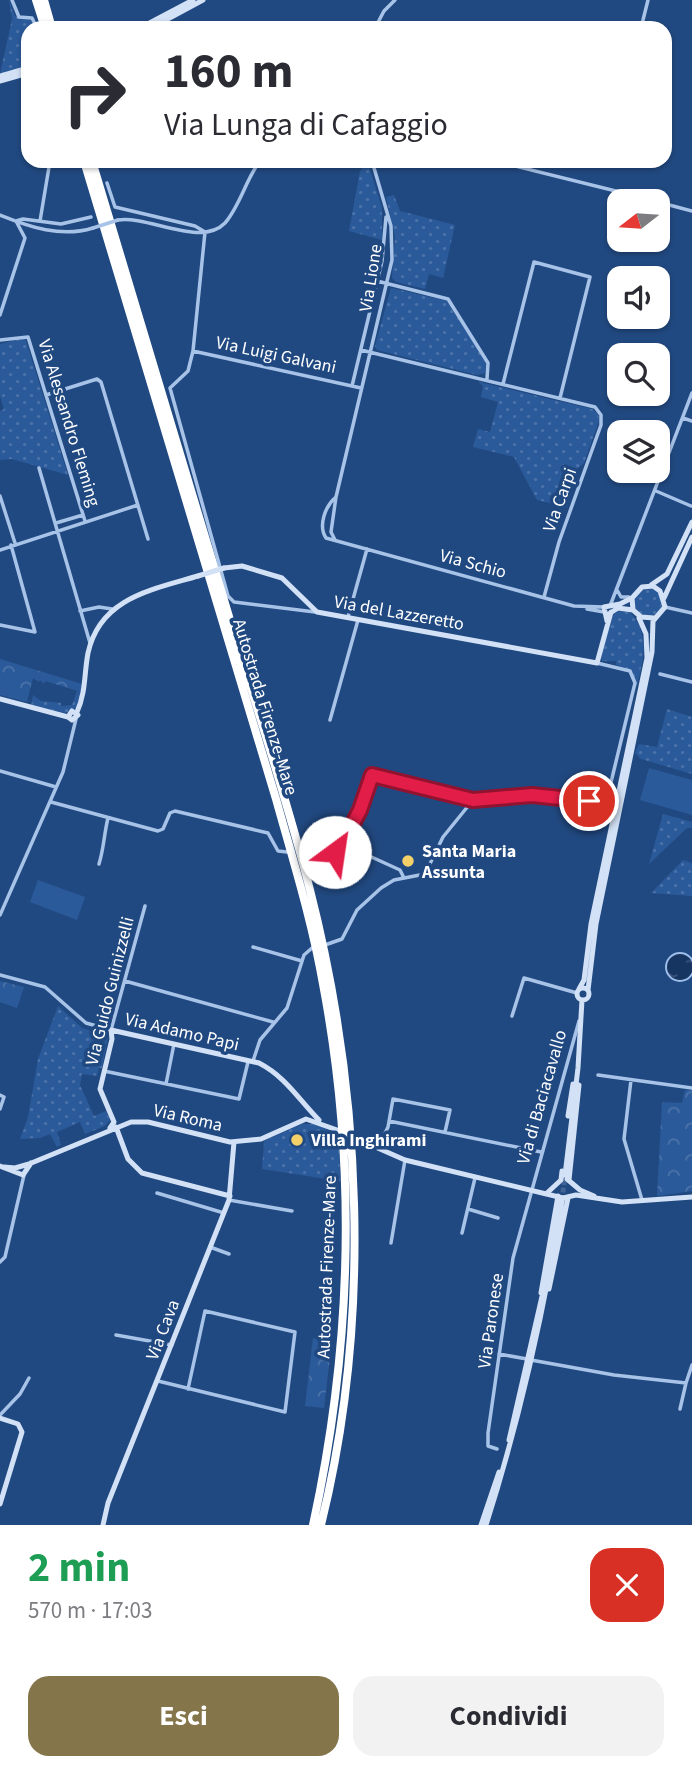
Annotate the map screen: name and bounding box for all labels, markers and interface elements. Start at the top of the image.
text: 160 m [164,37,293,107]
icon: right [49,49,140,140]
text: Via Lunga di Cafaggio [164,102,448,148]
north arrow [607,189,670,252]
map controls [607,189,670,483]
street label: Via Lione [353,242,389,314]
button: sound [607,266,670,329]
street label: Via Luigi Galvani [214,330,338,380]
street label: Via Alessandro Fleming [32,336,106,510]
button: search [607,343,670,406]
button: layers [607,420,670,483]
street label: Via Carpi [537,465,583,535]
street label: Via Schio [437,543,509,585]
street label: Via del Lazzeretto [332,589,466,637]
street label: Autostrada Firenze-Mare [226,616,304,798]
pin [559,771,619,831]
icon: arrive [570,782,608,820]
position arrow [298,815,372,889]
place label: Santa Maria Assunta [421,839,516,885]
marker: Santa Maria Assunta [400,853,416,869]
street label: Via Guido Guinizzelli [79,914,141,1068]
street label: Via Adamo Papi [122,1007,242,1057]
street label: Via di Baciacavallo [511,1027,573,1167]
street label: Via Roma [151,1098,225,1138]
place label: Villa Inghirami [310,1128,426,1153]
marker: Villa Inghirami [289,1132,305,1148]
street label: Autostrada Firenze-Mare [311,1175,343,1359]
street label: Via Paronese [472,1272,510,1370]
street label: Via Cava [140,1296,186,1364]
text: 2 min [28,1538,130,1598]
button: close [590,1548,664,1622]
text: 570 m · 17:03 [28,1594,152,1627]
button: Esci [28,1676,339,1756]
button: Condividi [353,1676,664,1756]

